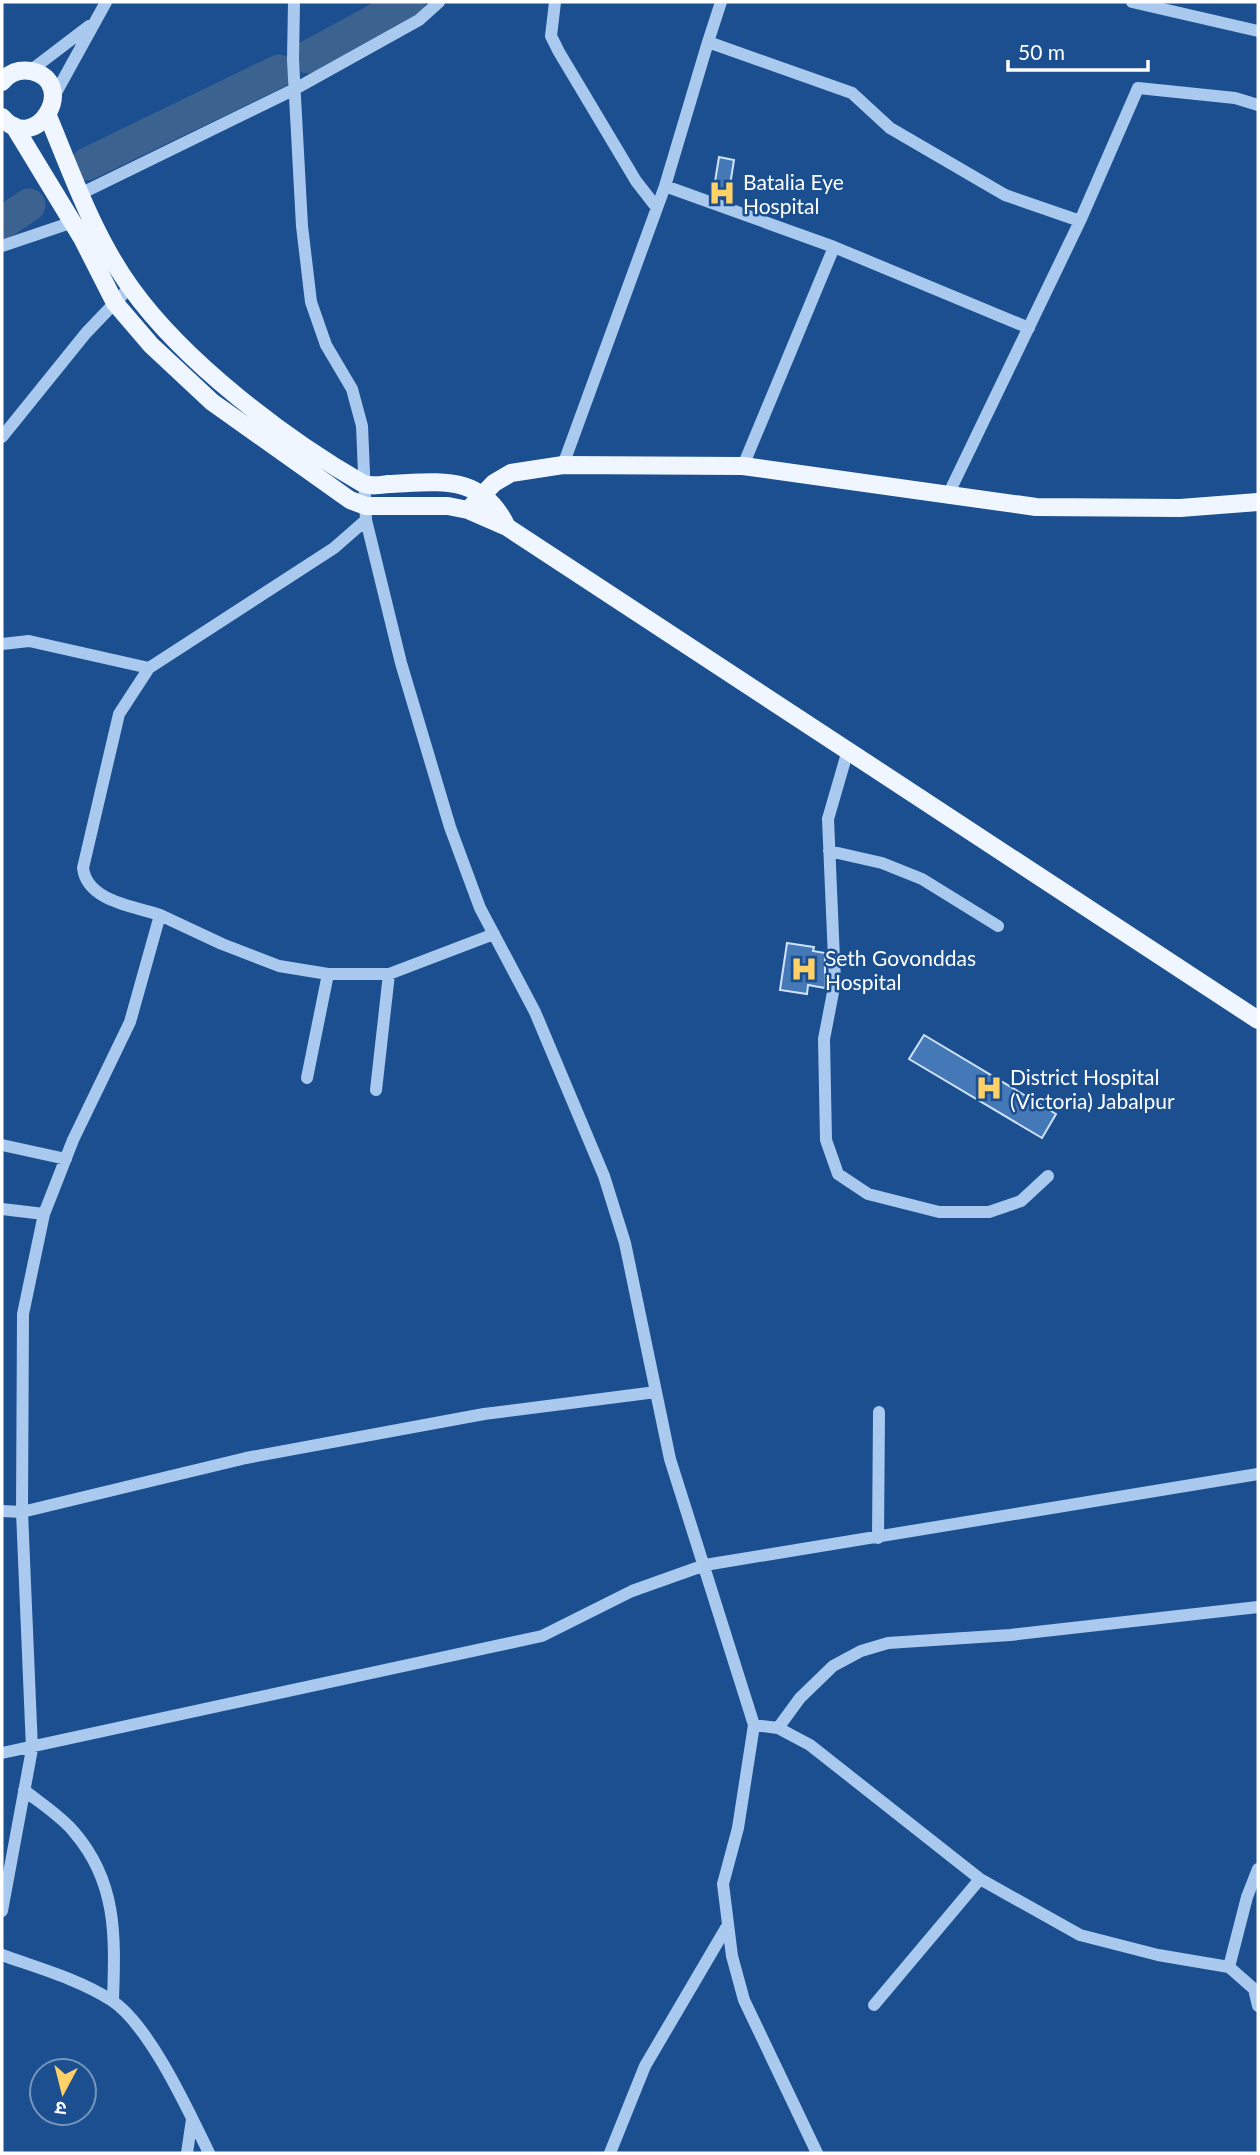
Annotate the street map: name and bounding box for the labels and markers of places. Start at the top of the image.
place label: Batalia Eye Hospital [743,169,844,218]
hospital icon: Batalia Eye Hospital [707,178,737,208]
place label: Seth Govonddas Hospital [825,945,976,994]
hospital icon: Seth Govonddas Hospital [789,954,819,984]
place label: District Hospital (Victoria) Jabalpur [1010,1064,1175,1113]
hospital icon: District Hospital (Victoria) Jabalpur [974,1073,1004,1103]

